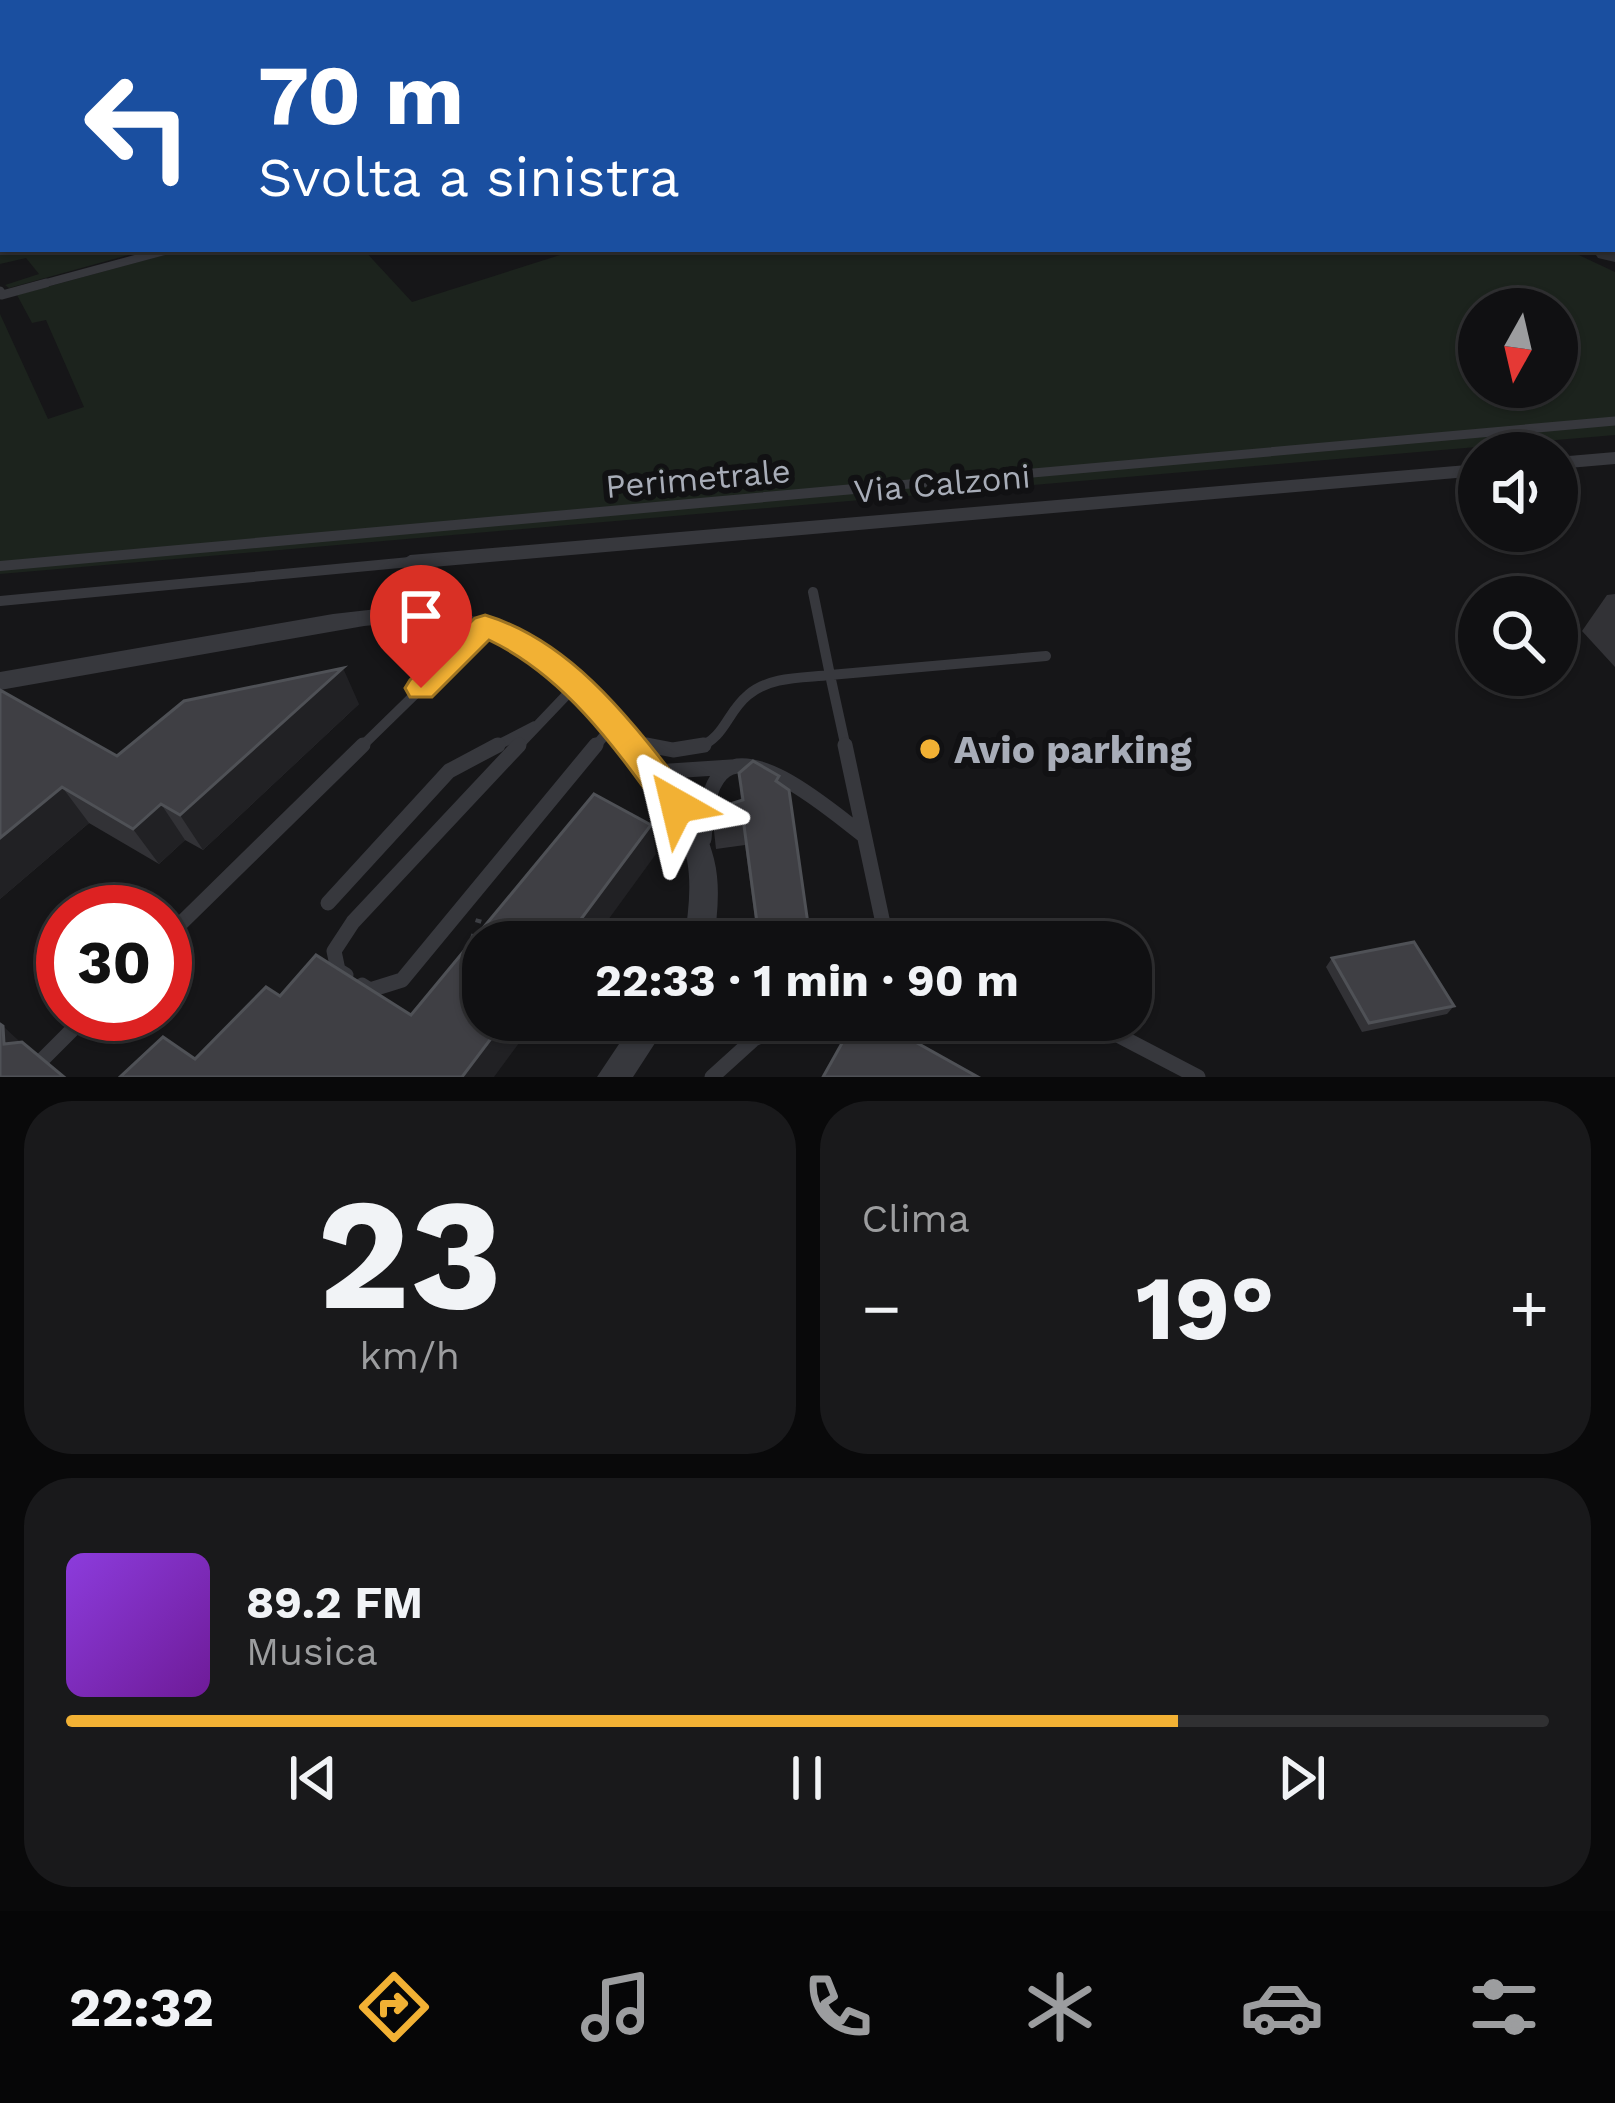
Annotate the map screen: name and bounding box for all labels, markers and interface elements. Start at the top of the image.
text: 70 m [258,46,464,144]
icon: left [60,48,216,204]
text: Svolta a sinistra [258,146,680,209]
north arrow [1458,288,1578,408]
map controls [1458,288,1578,696]
button: sound [1458,432,1578,552]
street label: Perimetrale [604,451,792,506]
street label: Via Calzoni [852,456,1032,511]
pin [370,565,472,688]
button: search [1458,576,1578,696]
icon: arrive [388,583,454,649]
place label: Avio parking [954,727,1192,772]
marker: Avio parking [917,736,943,762]
position arrow [614,743,740,869]
speed limit sign: 30 [36,885,192,1041]
text: 22:33 · 1 min · 90 m [595,954,1019,1007]
text: 23 [317,1163,502,1346]
text: Clima [862,1196,970,1241]
text: 19° [1136,1255,1275,1361]
text: − [862,1270,901,1347]
text: + [1509,1270,1549,1347]
text: km/h [360,1333,460,1378]
text: 89.2 FM [246,1576,423,1629]
text: Musica [246,1629,378,1674]
icon: previous [280,1745,346,1811]
icon: pause [774,1745,840,1811]
icon: next [1269,1745,1335,1811]
icon: directions [352,1965,436,2049]
icon: music [574,1965,658,2049]
icon: phone [796,1965,880,2049]
icon: climate [1018,1965,1102,2049]
icon: car [1240,1965,1324,2049]
icon: filters [1462,1965,1546,2049]
text: 22:32 [69,1976,214,2039]

